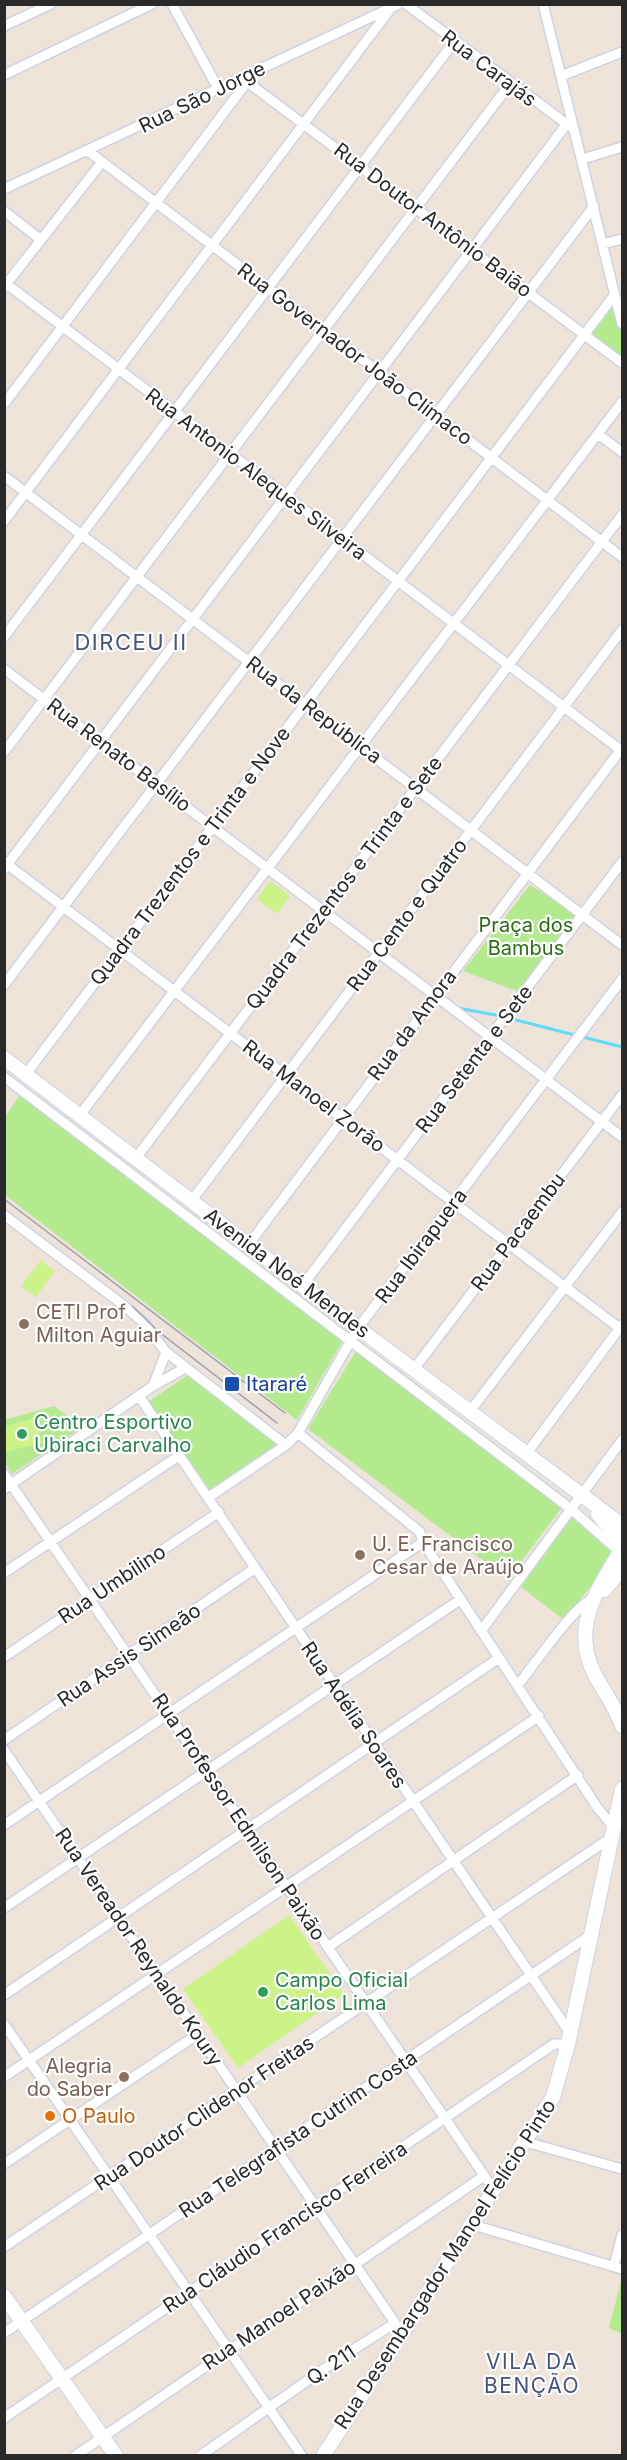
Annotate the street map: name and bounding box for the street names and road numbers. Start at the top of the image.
street label: Rua Carajás [437,24,541,112]
street label: Rua São Jorge [135,56,269,138]
street label: Rua Doutor Antônio Baião [329,138,537,302]
street label: Rua Governador João Clímaco [233,258,477,450]
street label: Rua Antonio Aleques Silveira [141,383,371,565]
street label: Rua da República [241,651,387,769]
street label: Rua Renato Basílio [42,693,196,817]
street label: Quadra Trezentos e Trinta e Nove [85,722,295,990]
street label: Quadra Trezentos e Trinta e Sete [241,752,447,1014]
street label: Rua Cento e Quatro [342,834,472,996]
street label: Rua da Amora [362,965,462,1085]
street label: Rua Setenta e Sete [411,980,537,1138]
street label: Rua Manoel Zorão [238,1035,390,1157]
street label: Rua Pacaembu [466,1168,570,1296]
street label: Rua Ibirapuera [370,1184,472,1308]
street label: Avenida Noé Mendes [199,1203,375,1343]
street label: Rua Umbilino [54,1539,170,1629]
street label: Rua Assis Simeão [53,1598,205,1712]
street label: Rua Adélia Soares [296,1637,412,1793]
street label: Rua Professor Edmilson Paixão [147,1689,331,1945]
street label: Rua Vereador Reynaldo Koury [50,1823,228,2071]
street label: Rua Doutor Clidenor Freitas [90,2030,318,2196]
street label: Rua Telegrafista Cutrim Costa [174,2045,422,2223]
street label: Rua Desembargador Manoel Felício Pinto [329,2095,561,2433]
street label: Rua Cláudio Francisco Ferreira [158,2136,412,2318]
street label: Rua Manoel Paixão [198,2255,360,2375]
street label: Q. 211 [302,2340,360,2390]

